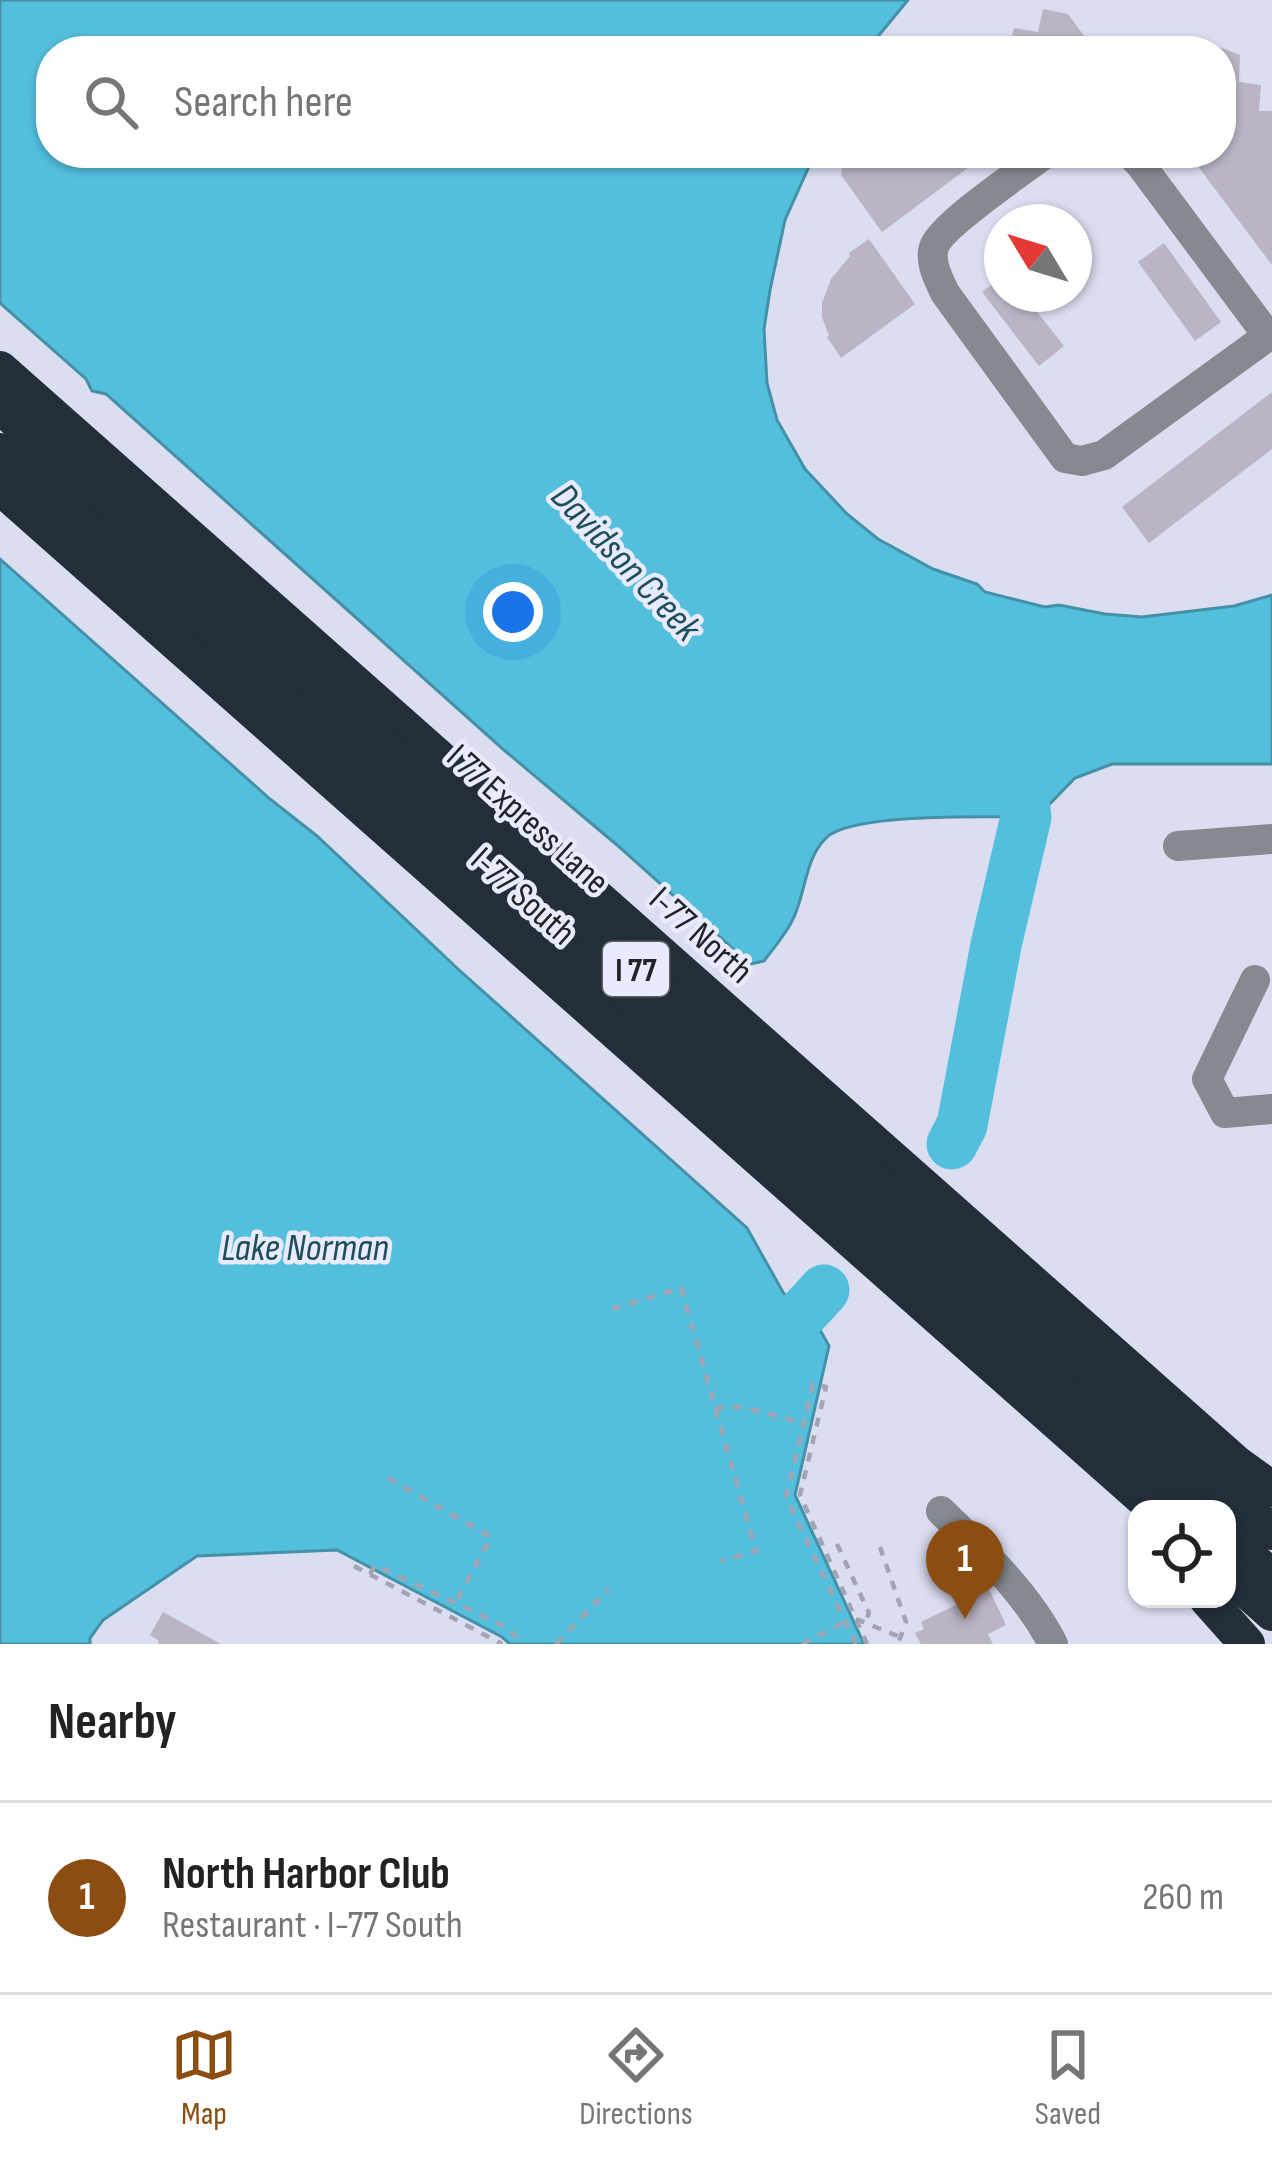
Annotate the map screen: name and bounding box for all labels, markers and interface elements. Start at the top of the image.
search box [36,36,1236,168]
icon: search [78,69,144,135]
text: Search here [174,75,353,130]
north arrow [984,204,1092,312]
water label: Davidson Creek [540,474,711,652]
your location [483,582,543,642]
street label: I 77 Express Lane [437,736,617,904]
street label: I-77 South [461,839,583,955]
street label: I-77 North [640,878,761,993]
road number: I 77 [603,942,669,996]
water label: Lake Norman [221,1225,389,1272]
map controls [1128,1500,1236,1608]
button: locate [1128,1500,1236,1608]
pin: 1 [926,1520,1004,1619]
text: Nearby [48,1692,177,1753]
text: North Harbor Club [162,1847,450,1902]
text: 1 [79,1874,95,1921]
text: 260 m [1142,1874,1224,1921]
text: Restaurant · I-77 South [162,1902,463,1949]
tab: Map [171,2022,237,2134]
tab: Directions [579,2022,693,2134]
tab: Saved [1035,2022,1101,2134]

